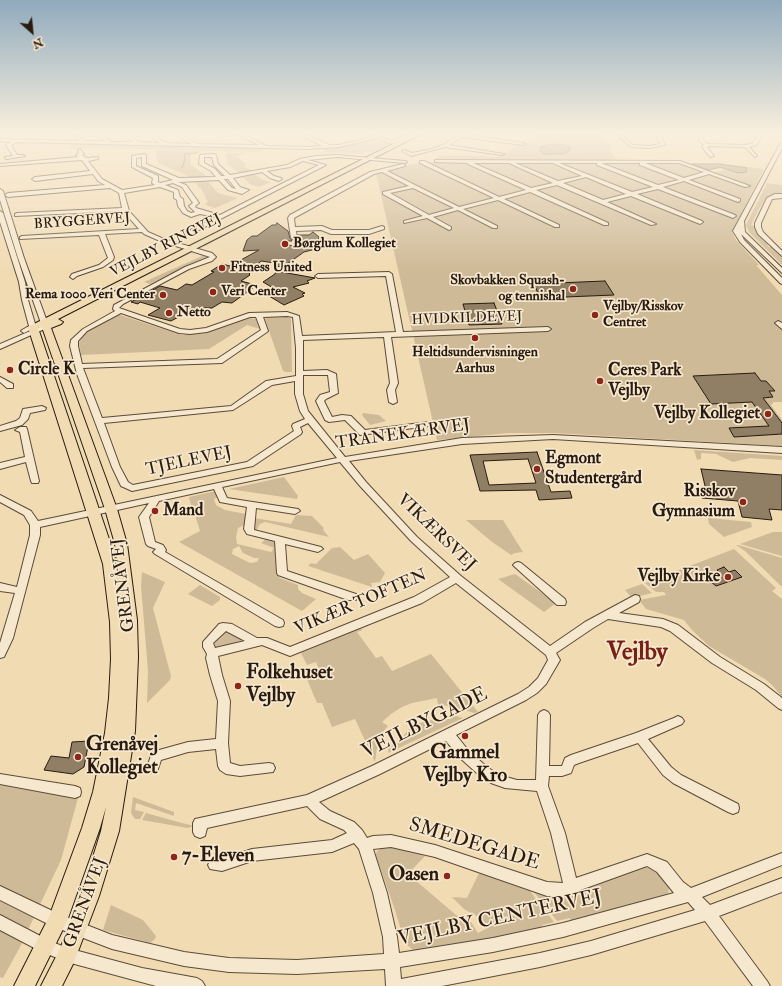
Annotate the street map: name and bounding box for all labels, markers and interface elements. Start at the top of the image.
north arrow [12,12,52,52]
text: N [30,35,45,51]
street label: BRYGGERVEJ [33,210,131,234]
street label: VEJLBY RINGVEJ [108,211,224,281]
place label: Børglum Kollegiet [293,236,396,252]
marker: Børglum Kollegiet [280,239,290,249]
place label: Fitness United [230,260,312,276]
marker: Fitness United [217,263,227,273]
place label: Skovbakken Squash- og tennishal [450,273,565,306]
place label: Veri Center [221,284,286,300]
marker: Skovbakken Squash- og tennishal [568,284,578,294]
place label: Rema 1000 Veri Center [25,287,155,303]
marker: Veri Center [208,287,218,297]
marker: Rema 1000 Veri Center [158,290,168,300]
place label: Vejlby/Risskov Centret [603,299,683,332]
place label: Netto [177,305,211,321]
marker: Netto [164,308,174,318]
street label: HVIDKILDEVEJ [411,309,523,329]
marker: Vejlby/Risskov Centret [590,310,600,320]
marker: Heltidsundervisningen Aarhus [470,333,480,343]
place label: Heltidsundervisningen Aarhus [412,345,538,378]
place label: Circle K [18,360,75,380]
place label: Ceres Park Vejlby [608,361,681,401]
marker: Circle K [5,365,15,375]
marker: Ceres Park Vejlby [595,376,605,386]
place label: Vejlby Kollegiet [654,404,760,424]
marker: Vejlby Kollegiet [763,409,773,419]
street label: TRANEKÆRVEJ [334,415,472,455]
street label: TJELEVEJ [144,443,234,481]
place label: Egmont Studentergård [545,449,642,489]
marker: Egmont Studentergård [532,464,542,474]
place label: Risskov Gymnasium [652,482,735,522]
street label: VIKÆRSVEJ [392,490,480,576]
marker: Risskov Gymnasium [738,497,748,507]
place label: Mand [163,501,203,521]
marker: Mand [150,506,160,516]
street label: GRENÅVEJ [108,537,140,633]
street label: VIKÆR TOFTEN [292,566,430,640]
place label: Vejlby Kirke [637,567,720,587]
marker: Vejlby Kirke [723,572,733,582]
district label: Vejlby [606,639,668,669]
place label: Folkehuset Vejlby [246,662,333,709]
marker: Folkehuset Vejlby [233,681,243,691]
street label: VEJLBYGADE [358,683,492,765]
marker: Gammel Vejlby Kro [460,731,470,741]
place label: Grenåvej Kollegiet [86,734,158,781]
place label: Gammel Vejlby Kro [423,742,507,789]
marker: Grenåvej Kollegiet [73,752,83,762]
street label: SMEDEGADE [406,814,542,876]
place label: 7-Eleven [182,845,255,869]
marker: 7-Eleven [169,852,179,862]
street label: GRENÅVEJ [60,855,112,951]
place label: Oasen [389,864,439,888]
marker: Oasen [442,871,452,881]
street label: VEJLBY CENTERVEJ [396,886,604,952]

